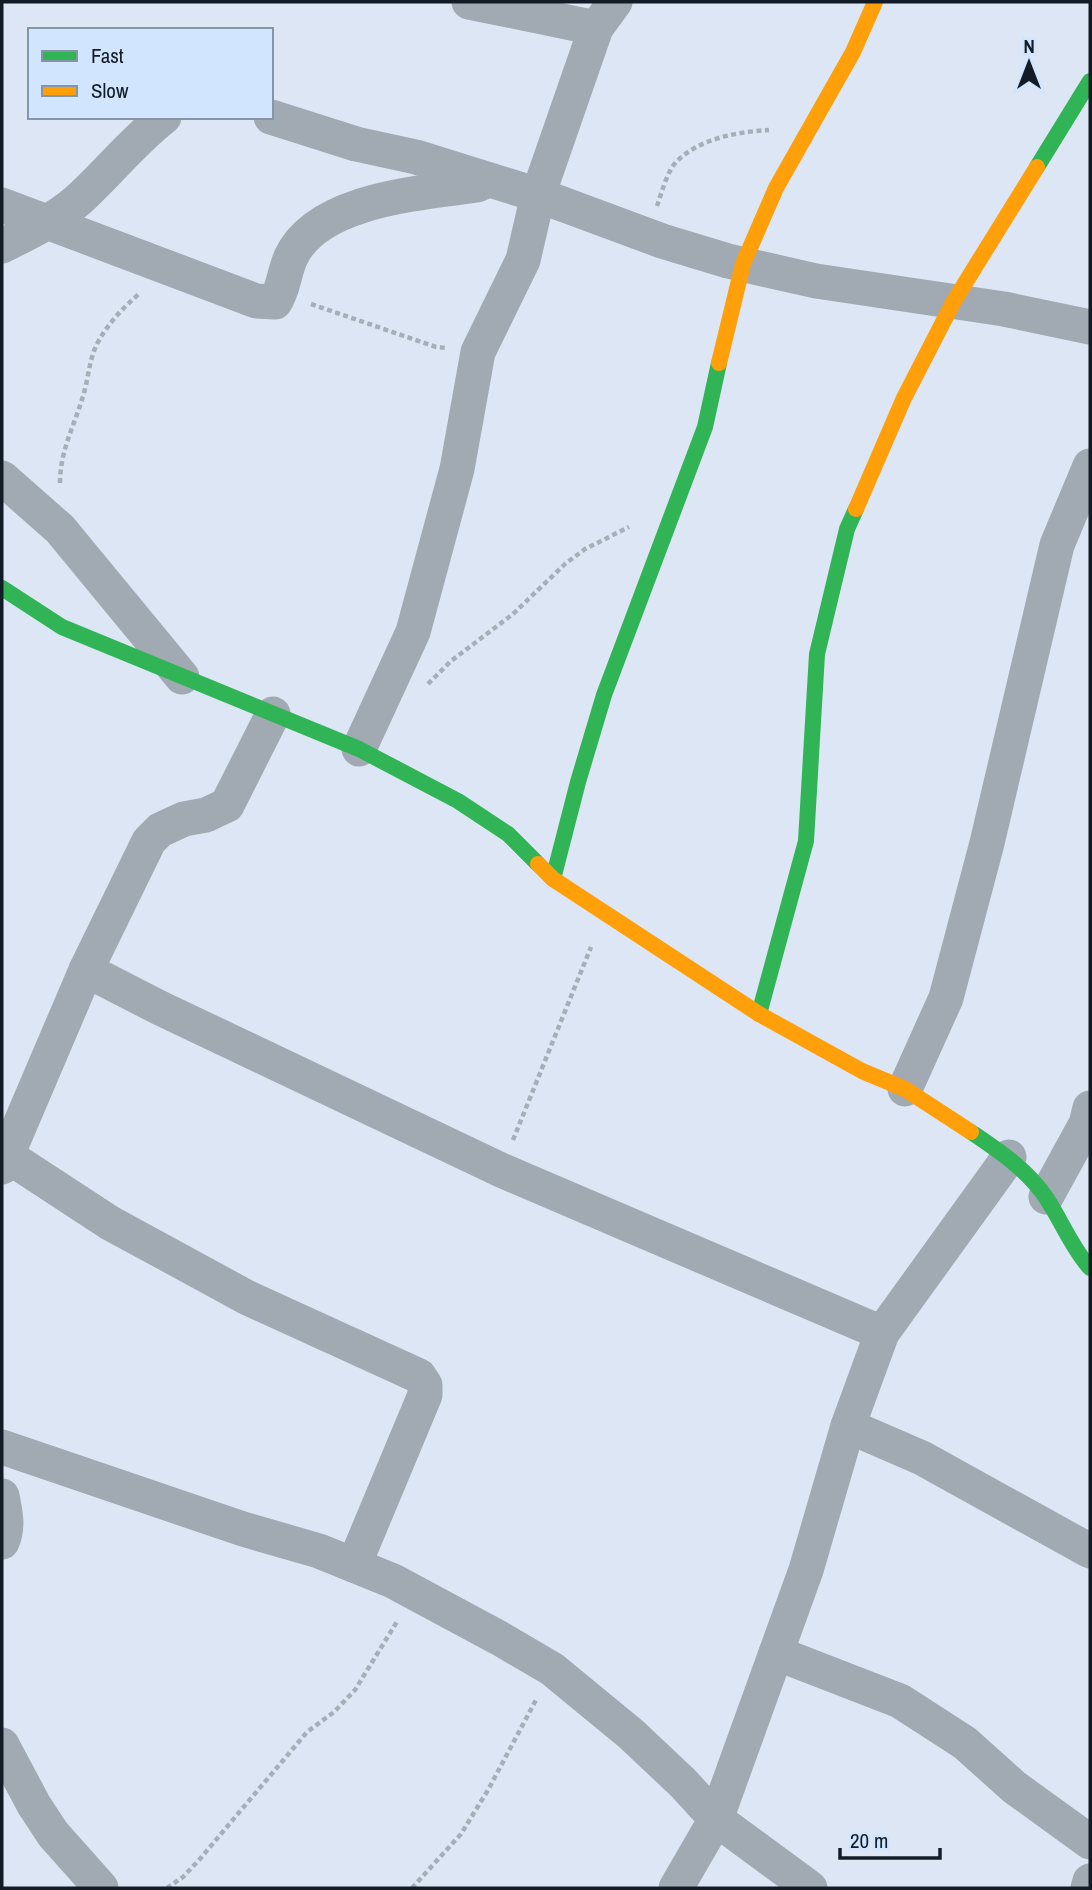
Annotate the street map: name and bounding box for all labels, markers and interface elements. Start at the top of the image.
legend [28,28,273,119]
north arrow [994,28,1064,98]
text: N [1023,33,1035,59]
text: Fast [91,41,124,70]
text: Slow [91,76,129,105]
scale bar [840,1816,940,1860]
text: 20 m [850,1826,888,1855]

